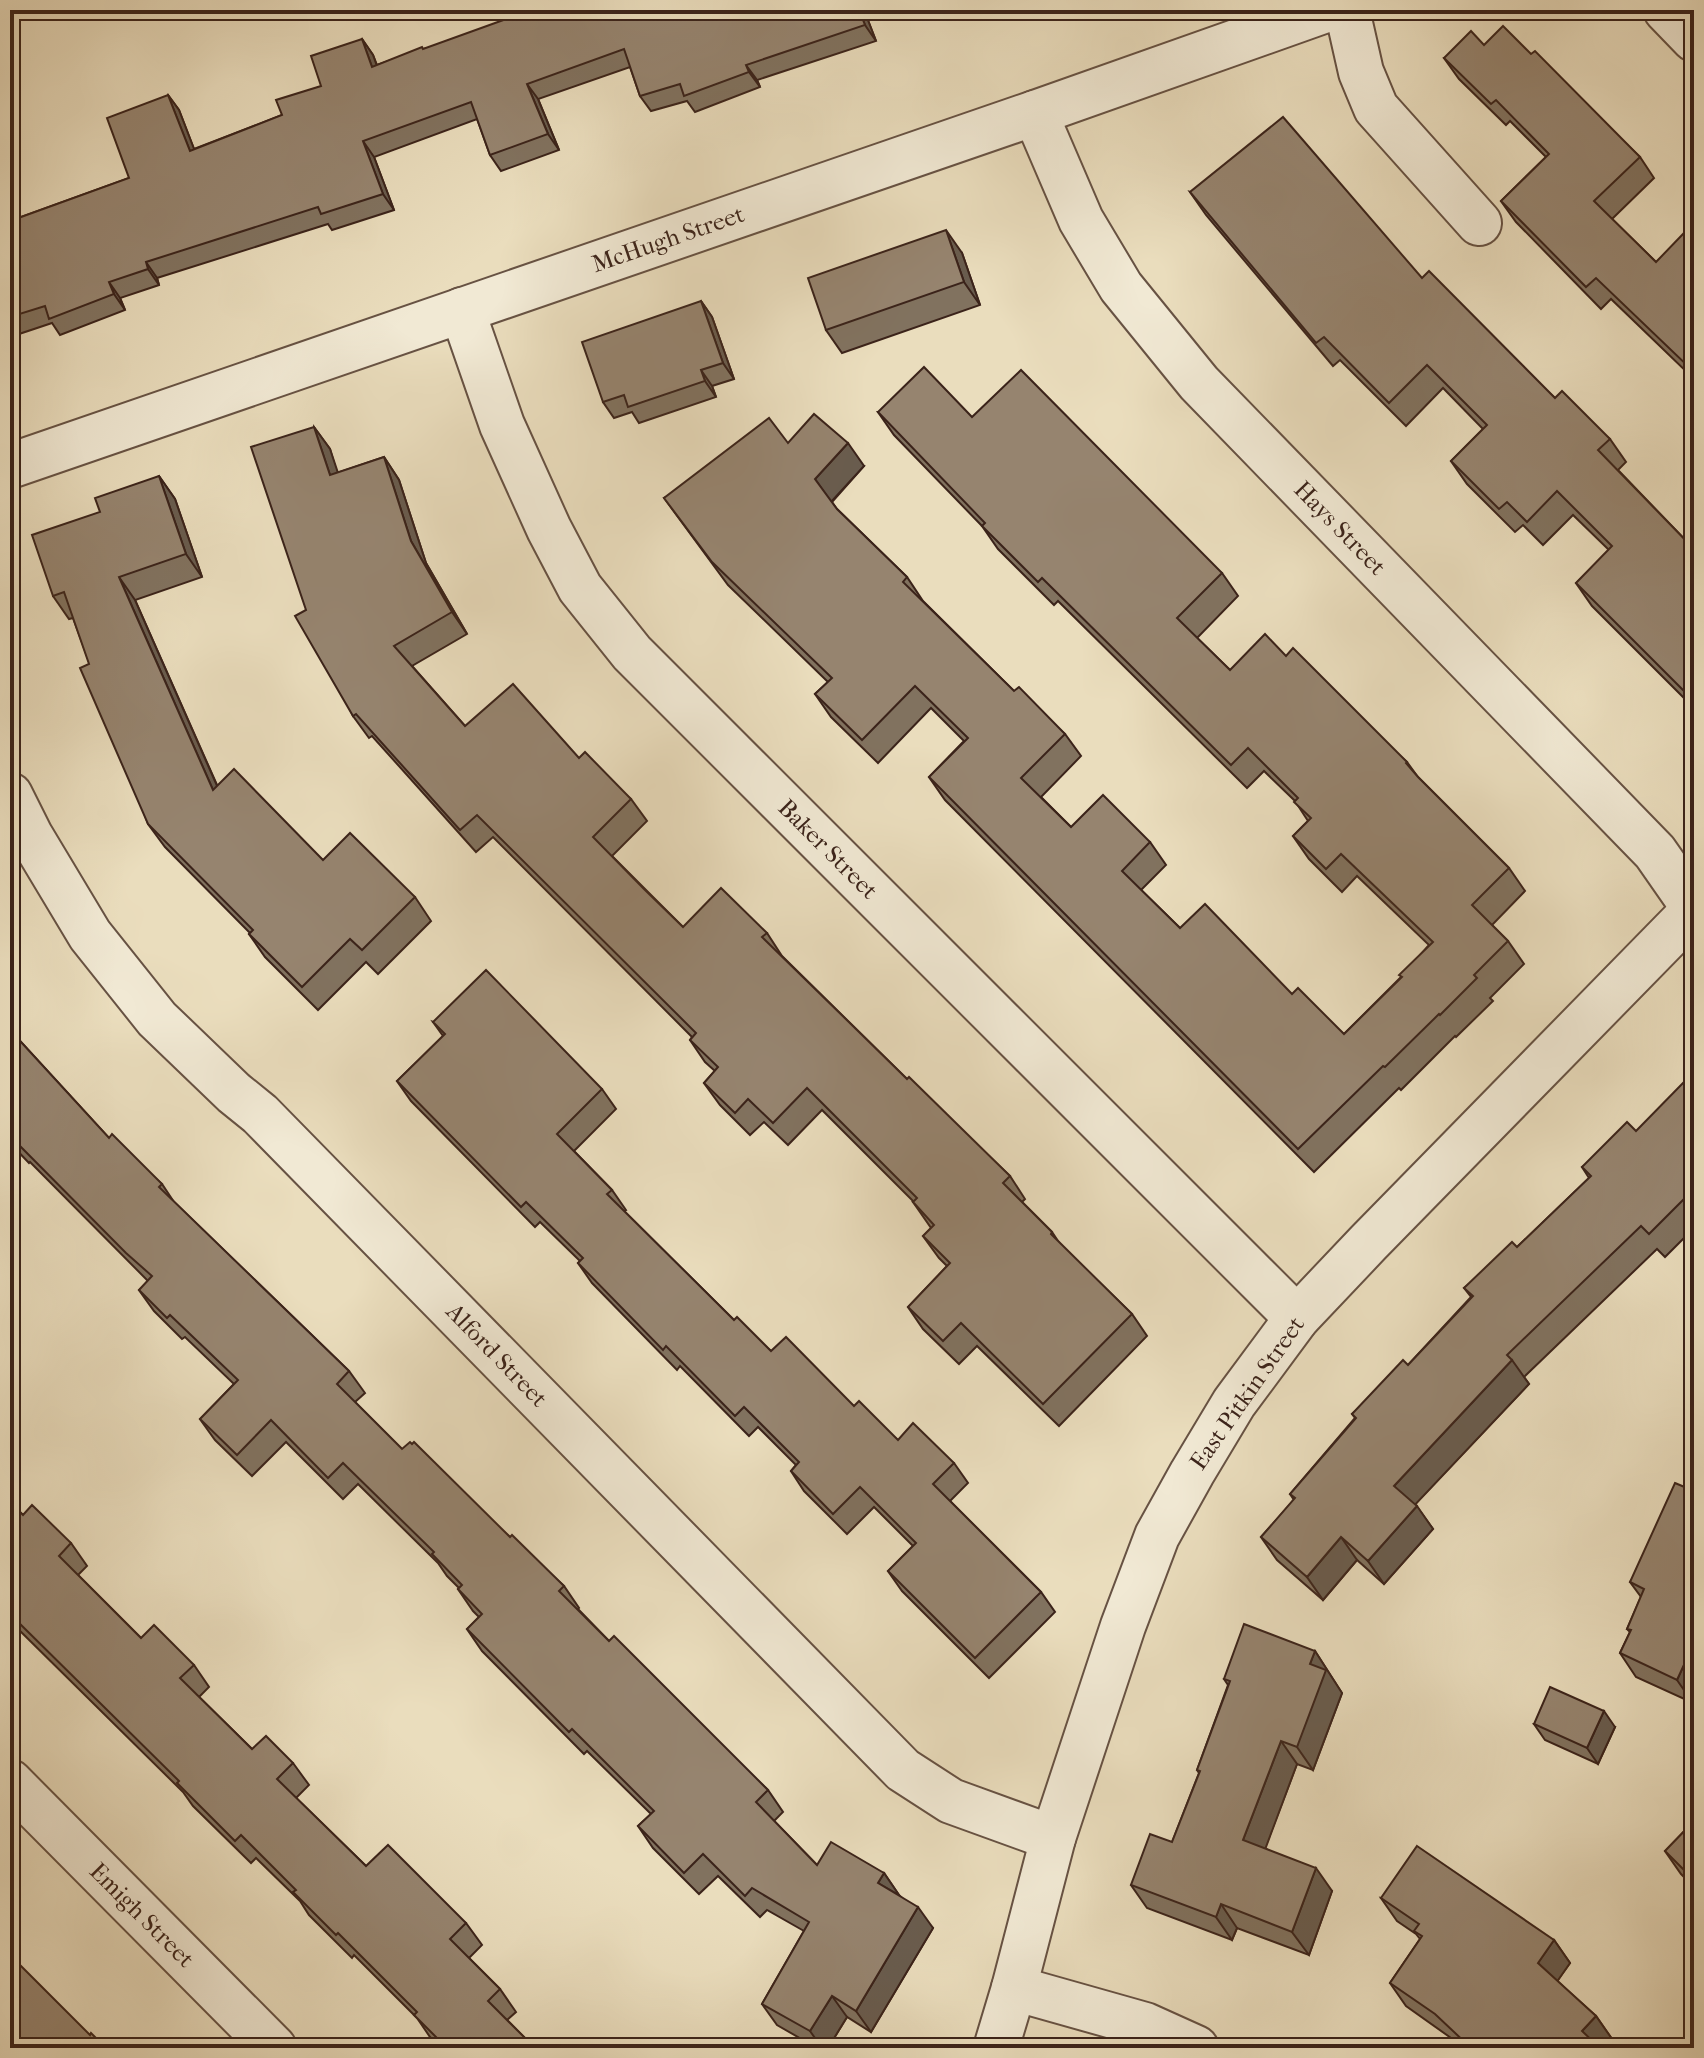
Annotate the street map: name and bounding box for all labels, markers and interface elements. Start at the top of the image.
street label: McHugh Street [588,200,748,278]
street label: Hays Street [1288,475,1392,581]
street label: Baker Street [772,793,884,905]
street label: Alford Street [440,1297,554,1413]
street label: East Pitkin Street [1184,1311,1310,1475]
street label: Emigh Street [84,1857,200,1973]

